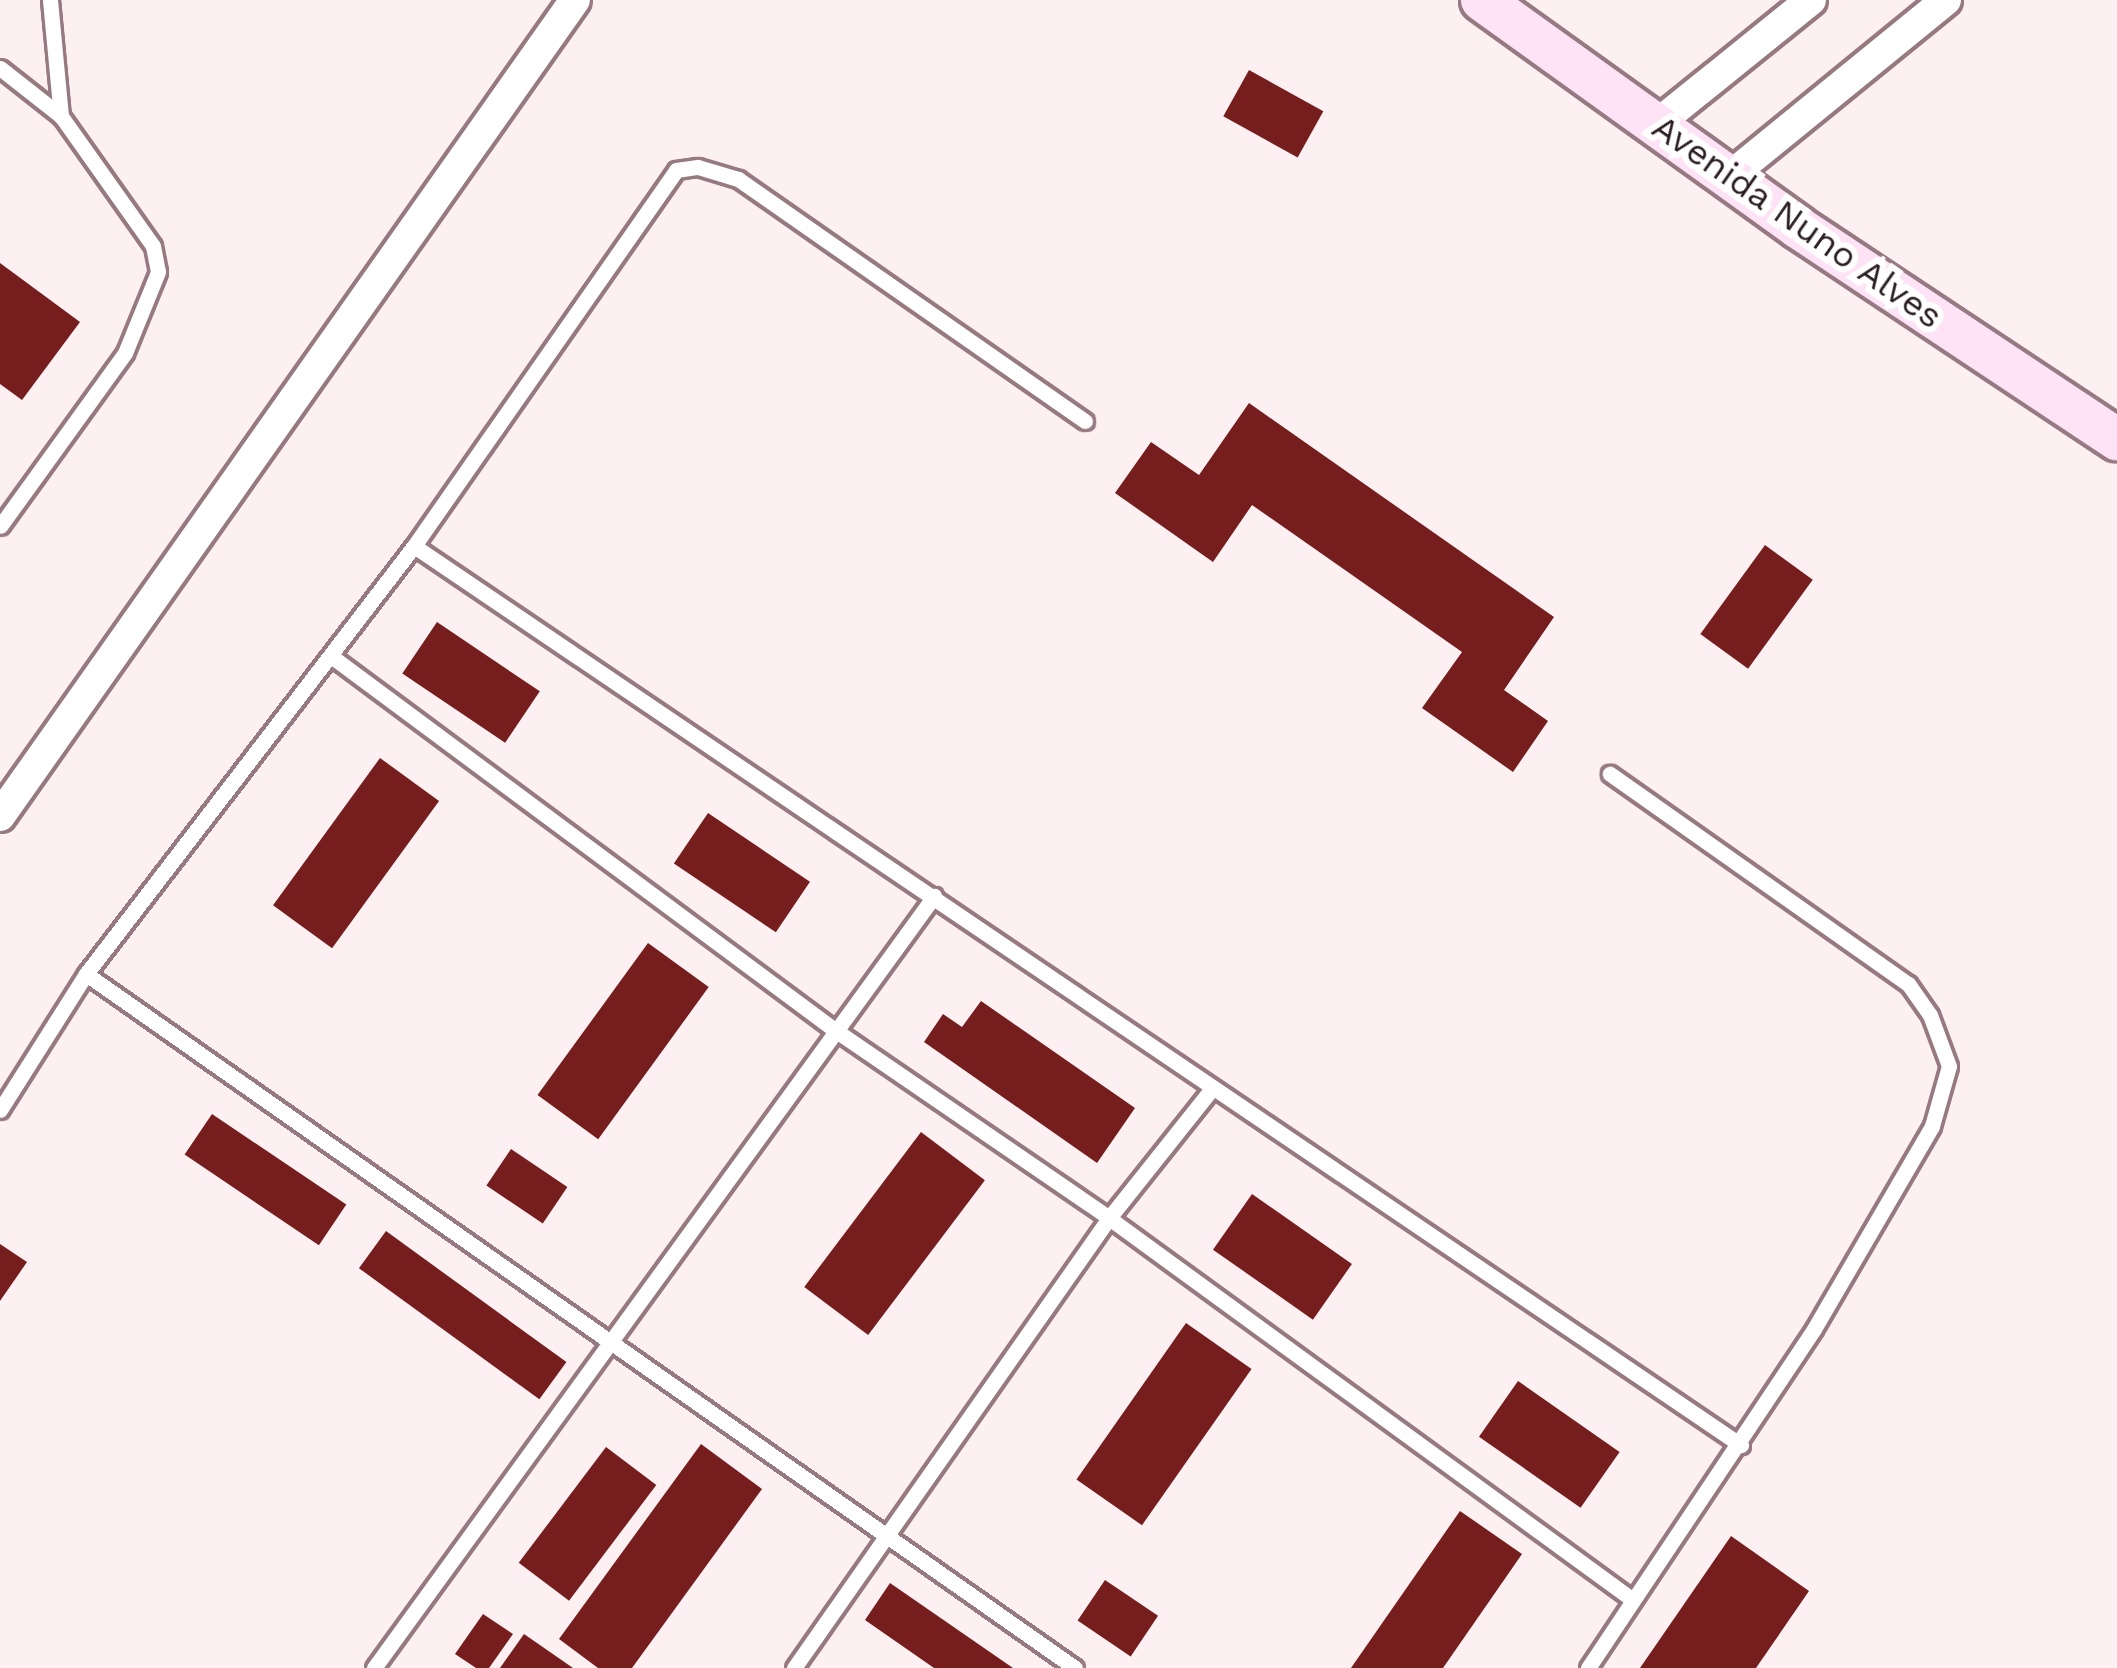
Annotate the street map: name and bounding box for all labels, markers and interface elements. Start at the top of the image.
street label: Avenida Nuno Alves [1643,105,1951,339]

